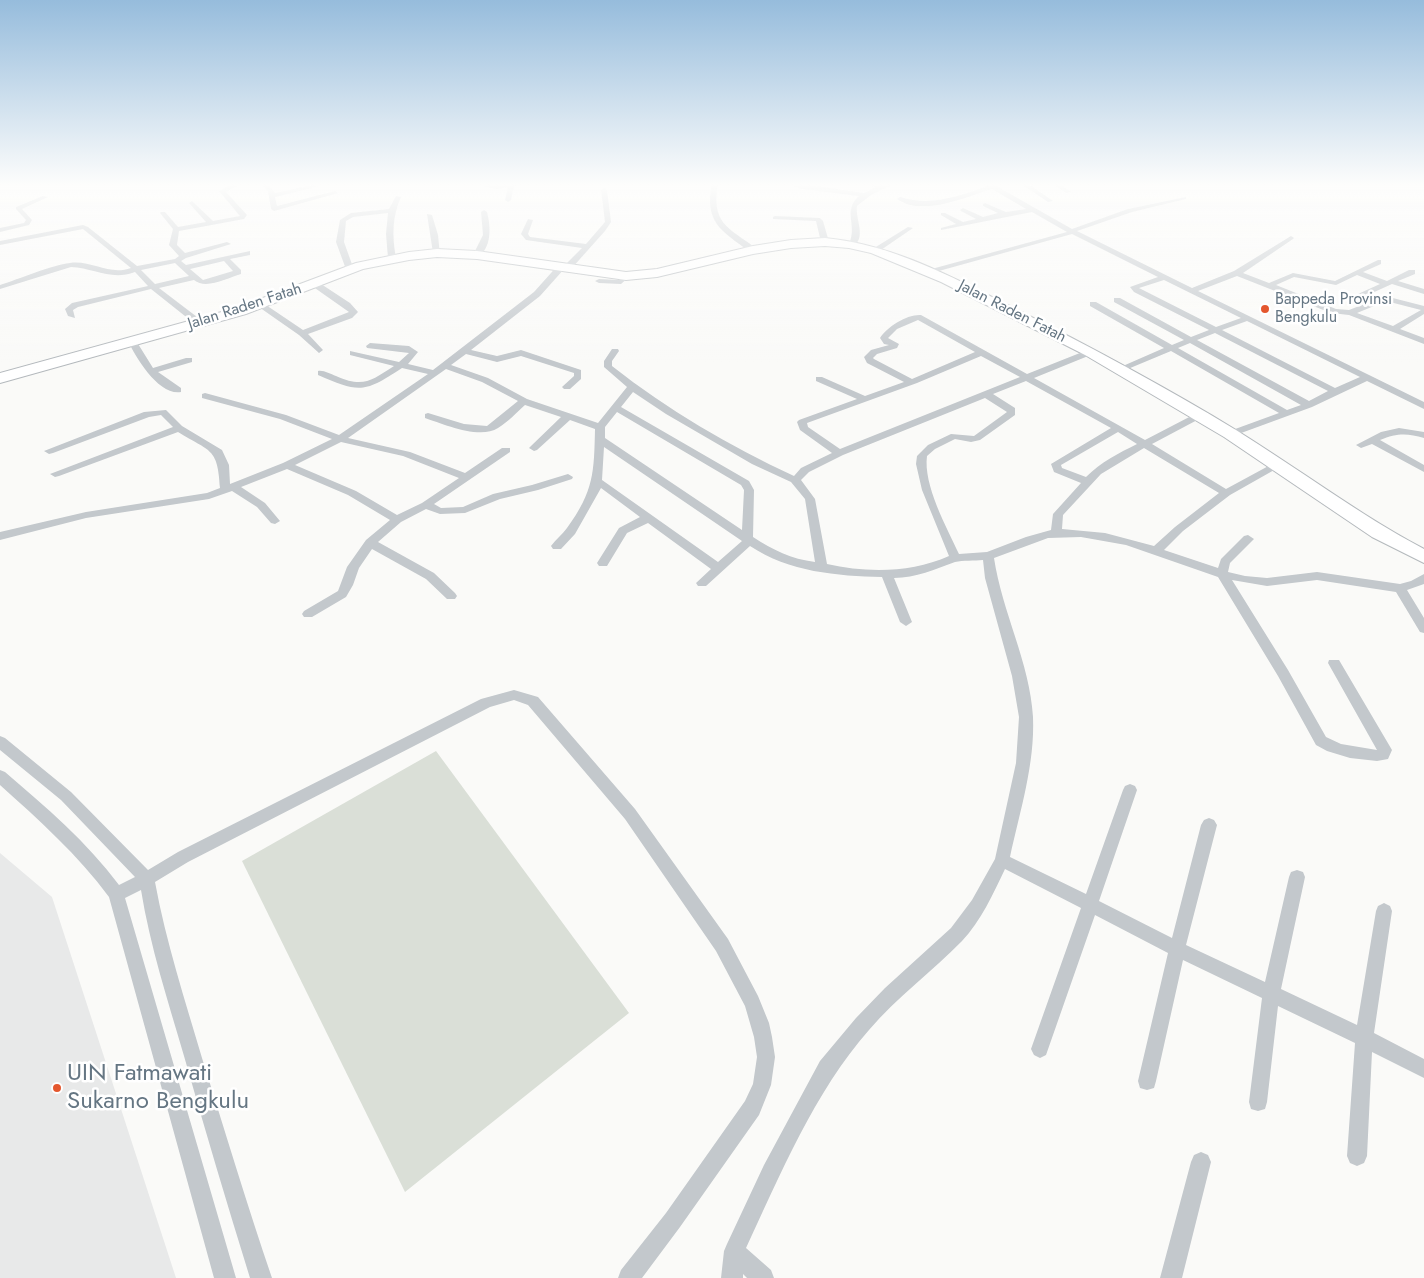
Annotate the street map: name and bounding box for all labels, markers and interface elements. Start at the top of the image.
street label: Jalan Raden Fatah [955,277,1069,347]
street label: Jalan Raden Fatah [186,280,304,334]
place label: Bappeda Provinsi Bengkulu [1275,290,1392,328]
marker: Bappeda Provinsi Bengkulu [1259,303,1271,315]
place label: UIN Fatmawati Sukarno Bengkulu [67,1060,249,1116]
marker: UIN Fatmawati Sukarno Bengkulu [51,1082,63,1094]

